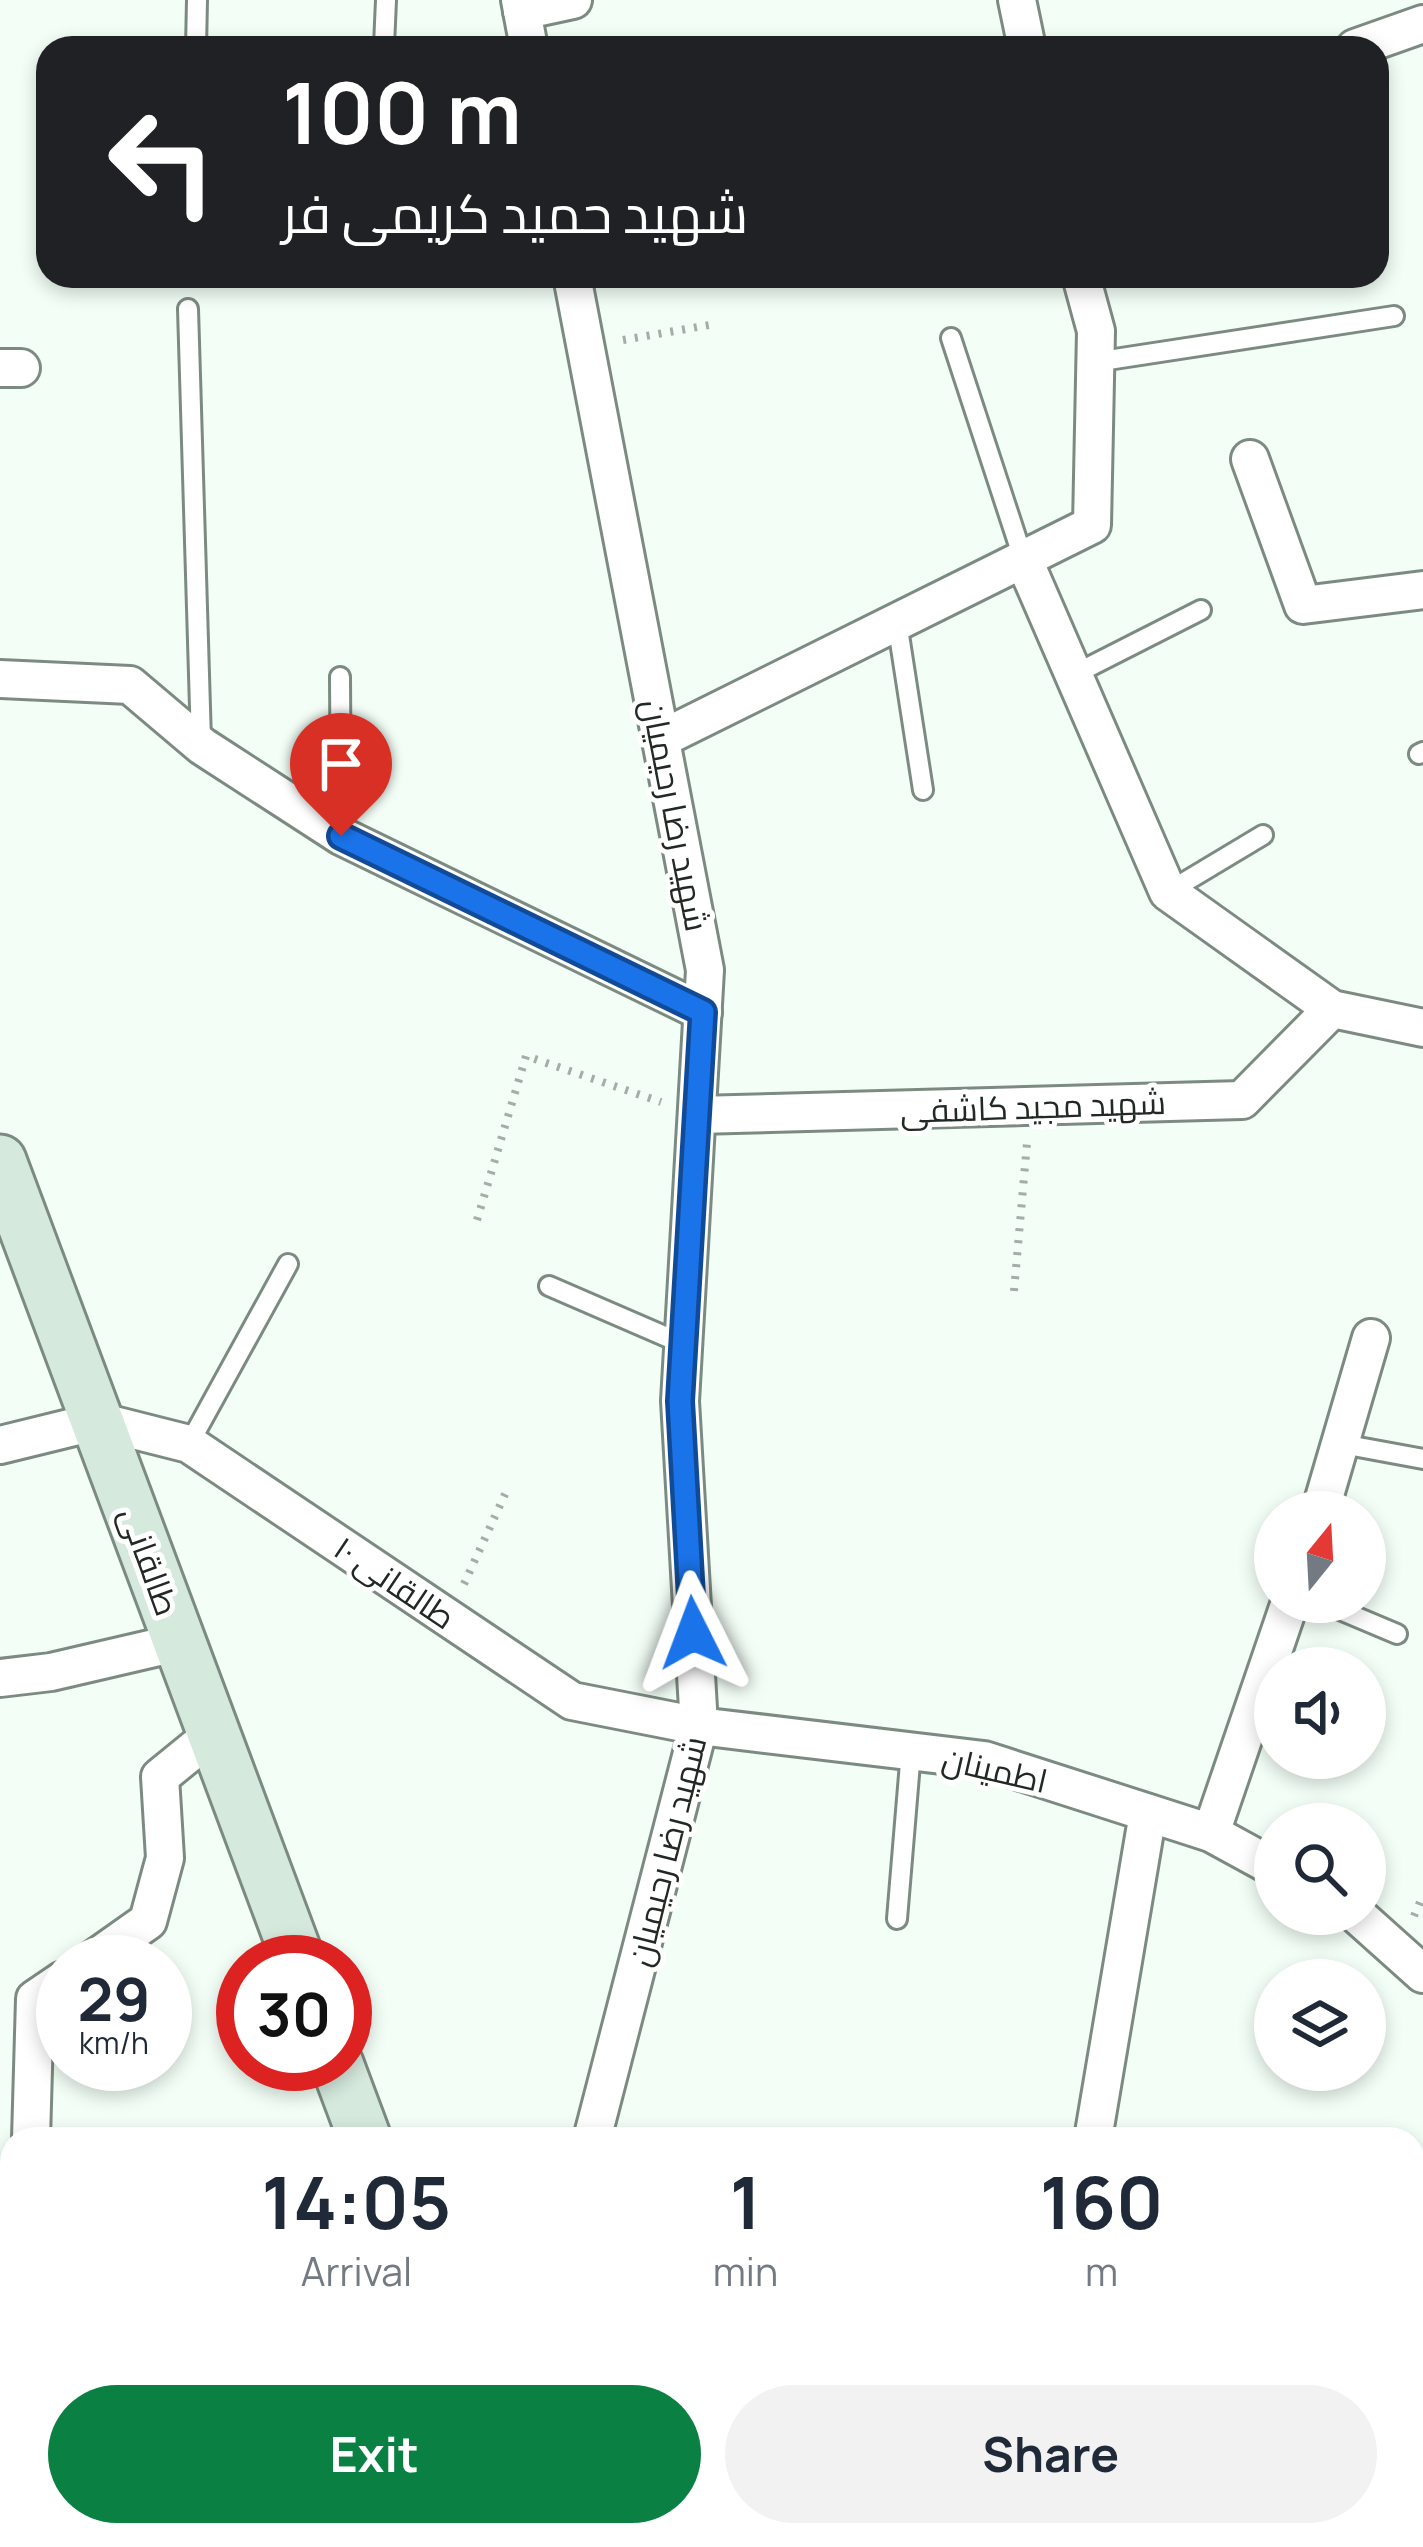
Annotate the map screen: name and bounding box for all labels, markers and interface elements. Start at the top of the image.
text: 100 m [282,54,522,169]
icon: left [84,84,240,240]
text: شهید حمید کریمی فر [282,175,748,249]
street label: شهید رضا رحیمیان [631,695,721,935]
pin [290,713,392,836]
icon: arrive [308,731,374,797]
street label: شهید مجید کاشفی [899,1079,1167,1133]
north arrow [1254,1491,1386,1623]
map controls [1254,1491,1386,2091]
street label: طالقانی [110,1501,190,1621]
street label: طالقانی ۱۰ [326,1525,464,1639]
position arrow [630,1570,756,1696]
button: sound [1254,1647,1386,1779]
street label: شهید رضا رحیمیان [616,1731,716,1971]
street label: اطمینان [938,1735,1052,1803]
button: search [1254,1803,1386,1935]
speed limit sign: 30 [216,1935,372,2091]
text: 29 [77,1957,151,2039]
button: layers [1254,1959,1386,2091]
text: km/h [79,2022,149,2063]
text: 14:05 [262,2152,451,2251]
text: 1 [730,2152,761,2251]
text: 160 [1040,2152,1163,2251]
text: Arrival [301,2244,412,2298]
text: min [713,2244,778,2298]
text: m [1085,2244,1118,2298]
button: Exit [48,2385,701,2523]
button: Share [725,2385,1377,2523]

